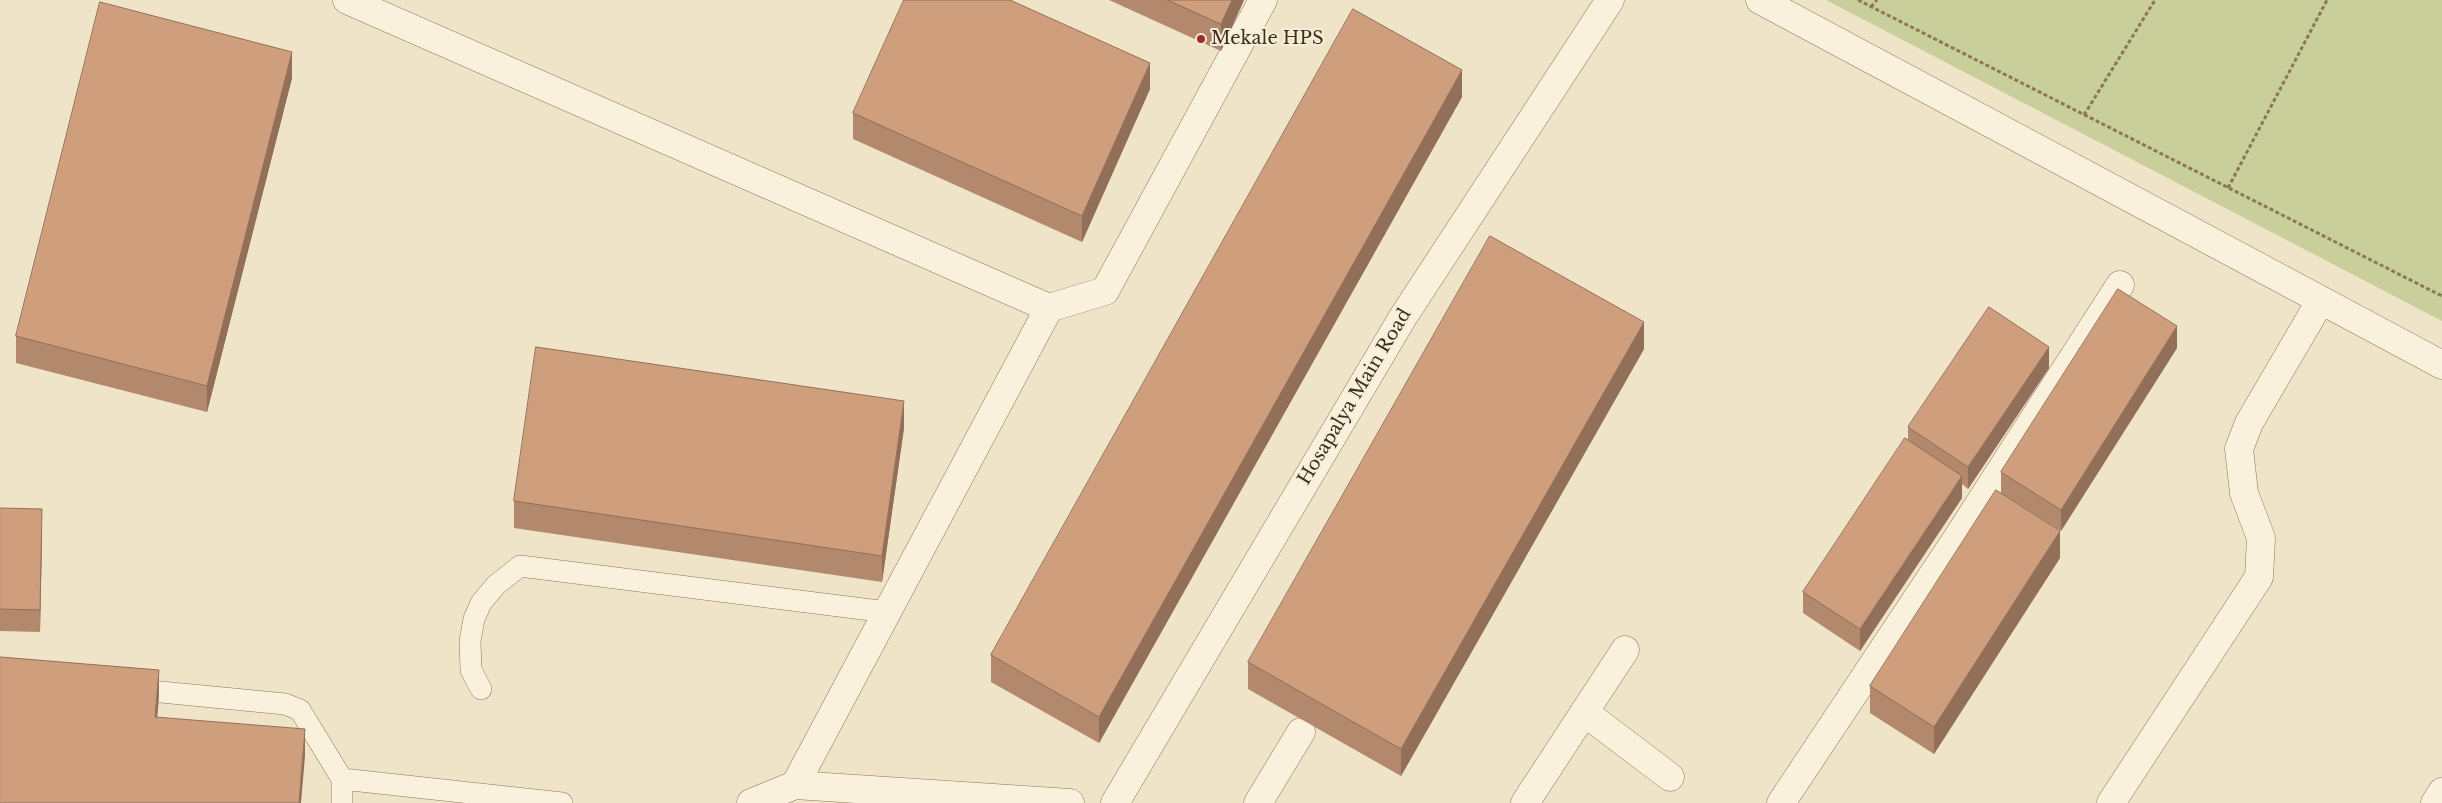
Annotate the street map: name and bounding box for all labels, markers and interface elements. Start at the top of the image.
place label: Mekale HPS [1211,28,1323,50]
marker: Mekale HPS [1195,33,1207,45]
street label: Hosapalya Main Road [1294,305,1416,489]

